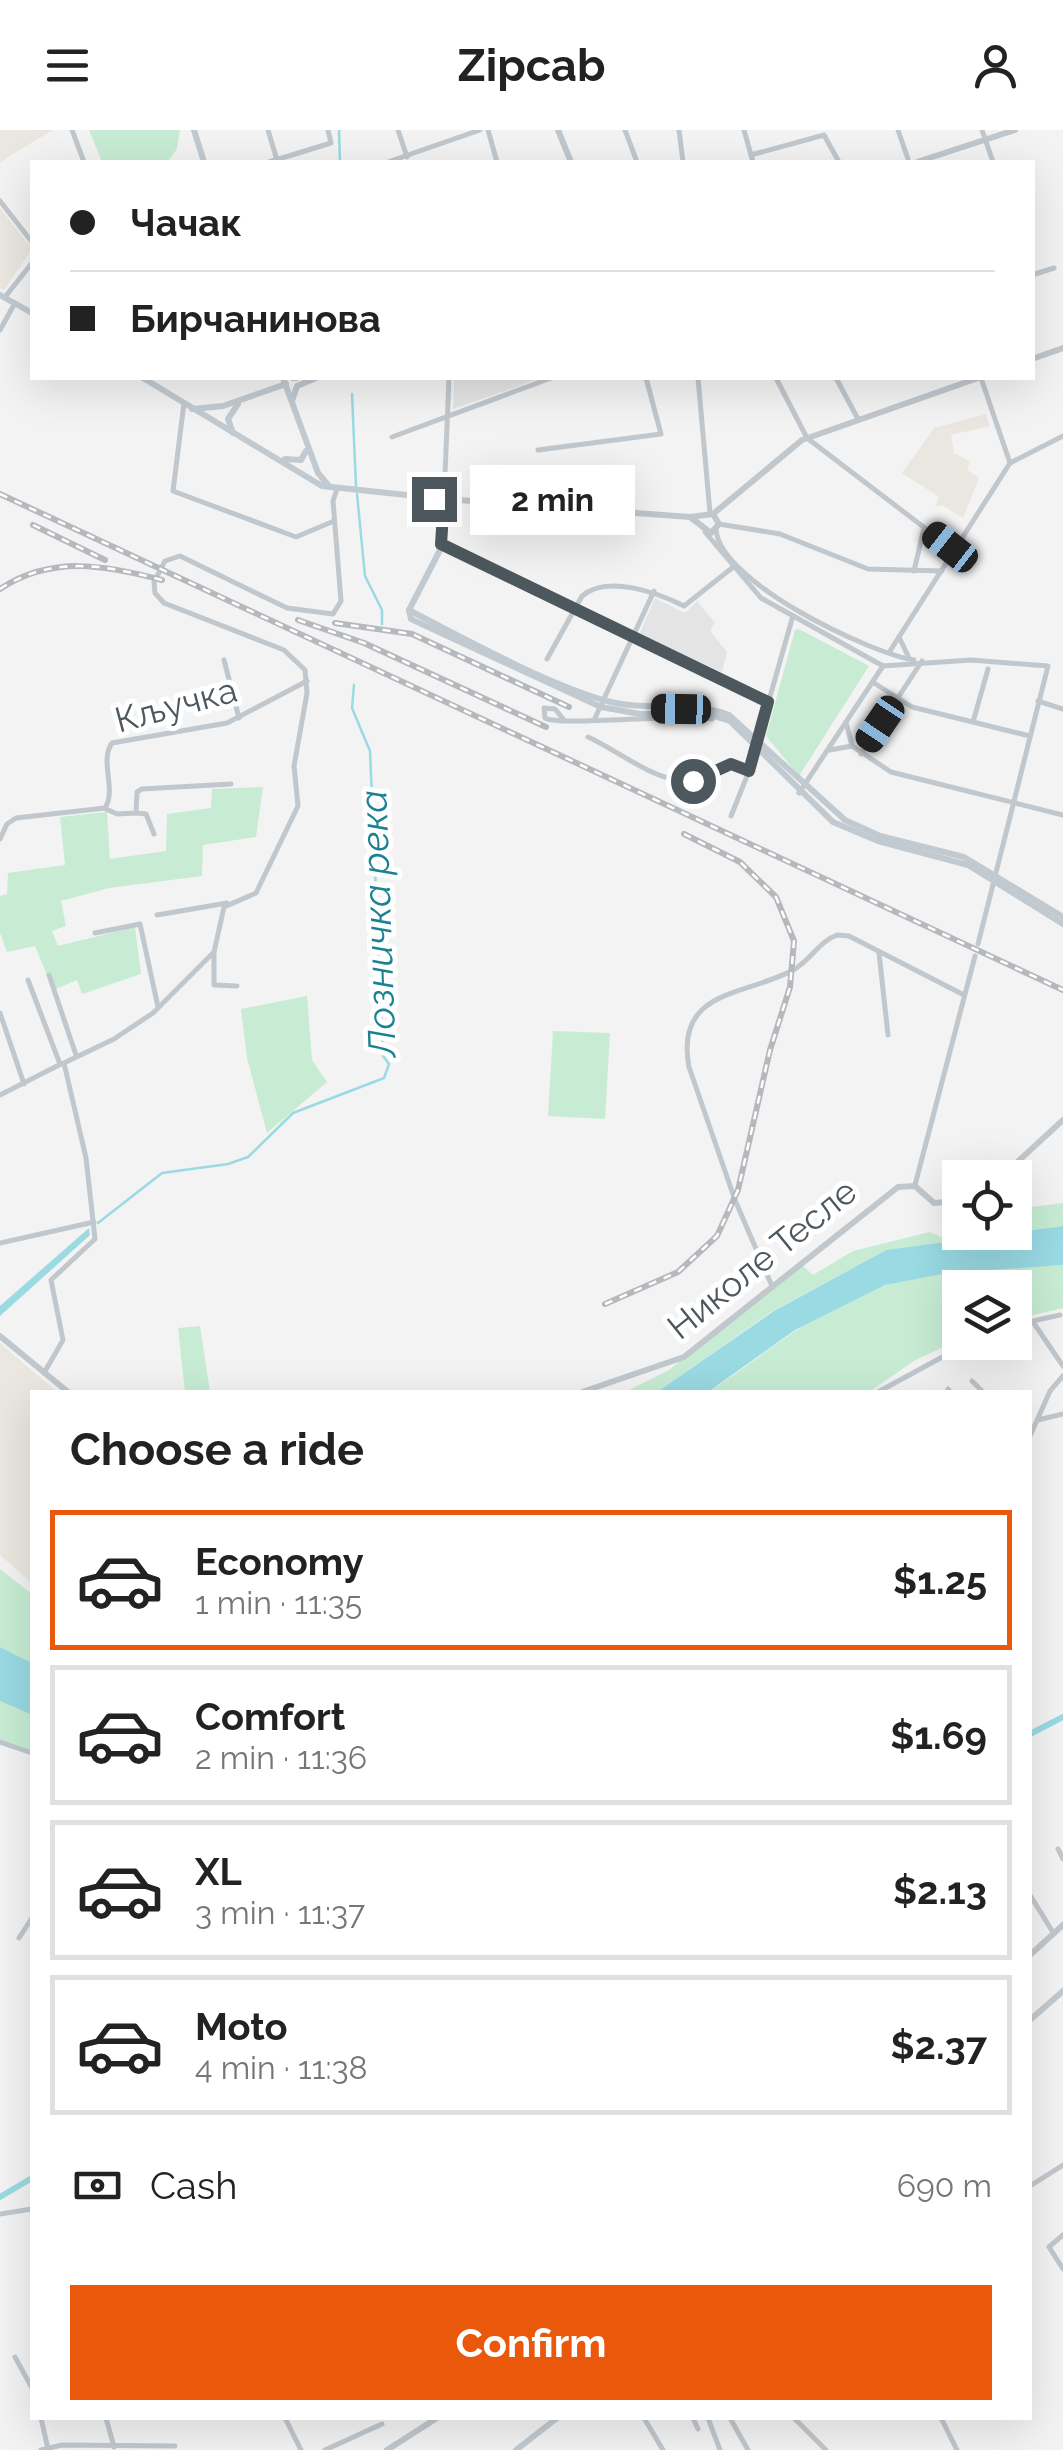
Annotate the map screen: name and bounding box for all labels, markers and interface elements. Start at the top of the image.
icon: menu [40,38,95,93]
icon: person [968,38,1023,93]
text: Zipcab [458,39,605,92]
text: Чачак [130,200,242,245]
text: Бирчанинова [130,296,381,341]
callout: 2 min [469,464,634,534]
route end [412,477,457,522]
text: 2 min [511,481,594,518]
car [917,517,983,577]
street label: Кључка [110,669,241,740]
car [851,691,909,757]
car [651,693,711,725]
route start [671,759,716,804]
water label: Лозничка река [350,789,405,1060]
map controls [942,1160,1032,1360]
button: locate [942,1160,1032,1250]
street label: Николе Тесле [659,1170,864,1347]
button: layers [942,1270,1032,1360]
text: Choose a ride [70,1423,364,1476]
icon: car [75,1535,165,1625]
text: Economy [195,1539,364,1584]
text: $1.25 [893,1558,987,1603]
text: 1 min · 11:35 [195,1584,362,1621]
icon: car [75,1690,165,1780]
text: Comfort [195,1694,345,1739]
text: $1.69 [890,1713,987,1758]
text: 2 min · 11:36 [195,1739,367,1776]
icon: car [75,1845,165,1935]
text: XL [195,1849,242,1894]
text: $2.13 [893,1868,987,1913]
text: 3 min · 11:37 [195,1894,365,1931]
icon: car [75,2000,165,2090]
text: Moto [195,2004,288,2049]
text: $2.37 [890,2023,987,2068]
text: 4 min · 11:38 [195,2049,368,2086]
icon: cash [70,2158,125,2213]
text: Cash [150,2163,237,2208]
text: 690 m [897,2167,992,2204]
button: Confirm [70,2285,992,2400]

